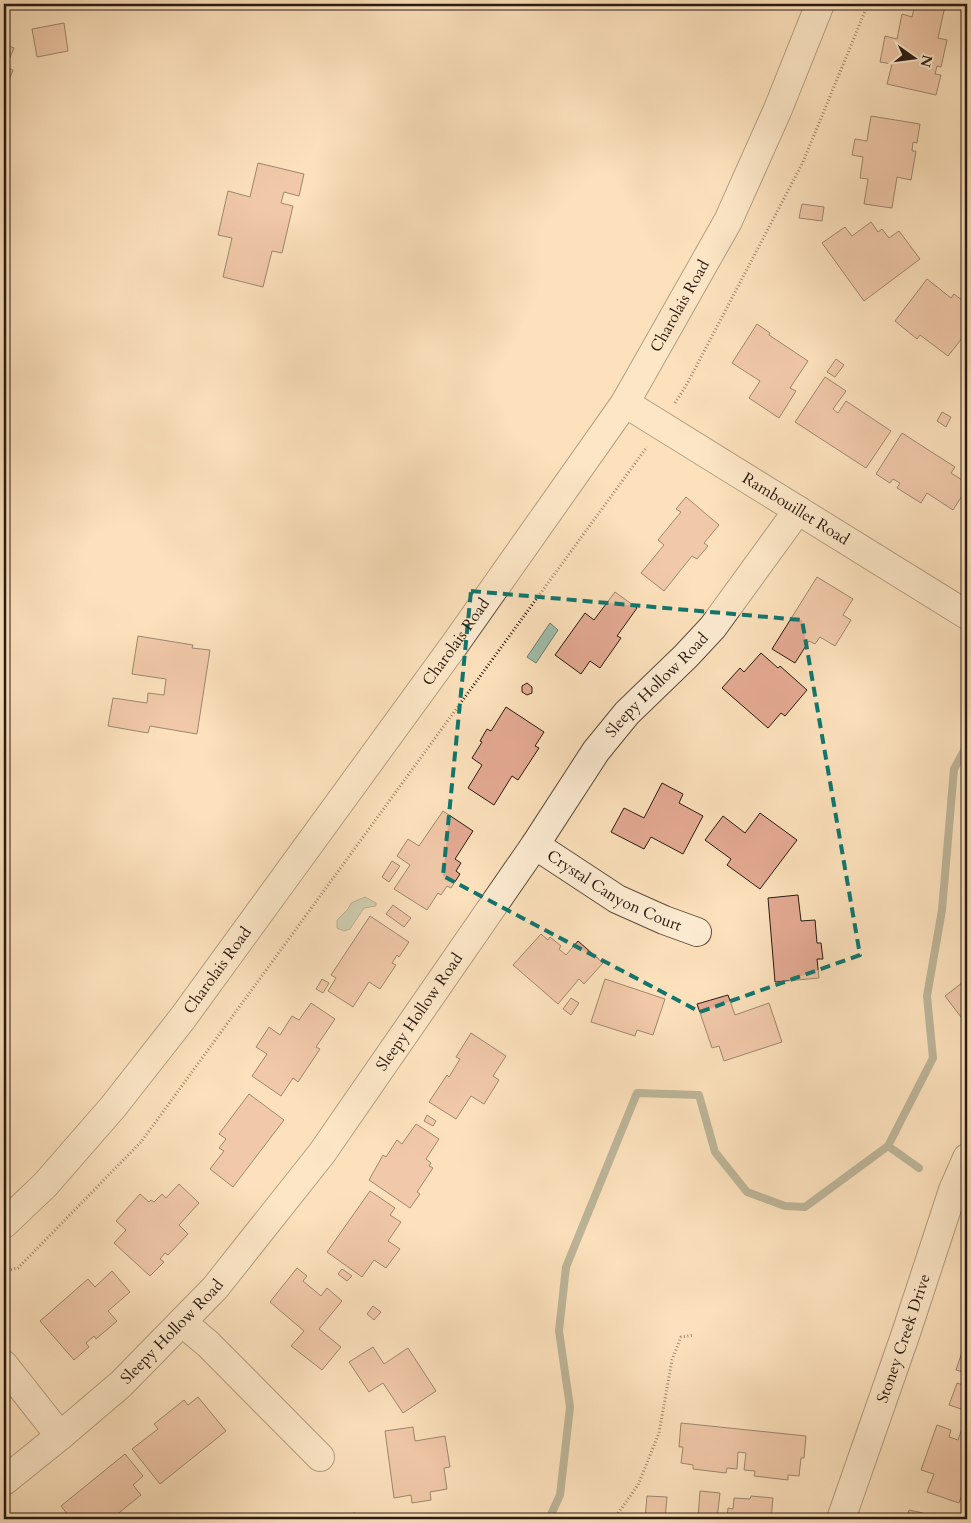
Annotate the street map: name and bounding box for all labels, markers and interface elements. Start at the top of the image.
north arrow [888,32,938,82]
text: N [915,53,937,69]
street label: Charolais Road [645,256,715,356]
street label: Rambouillet Road [738,467,854,551]
street label: Charolais Road [417,593,495,690]
street label: Sleepy Hollow Road [600,627,714,742]
street label: Crystal Canyon Court [542,845,685,937]
street label: Charolais Road [178,922,257,1018]
street label: Sleepy Hollow Road [371,948,468,1075]
street label: Stoney Creek Drive [871,1271,936,1406]
street label: Sleepy Hollow Road [116,1274,229,1389]

